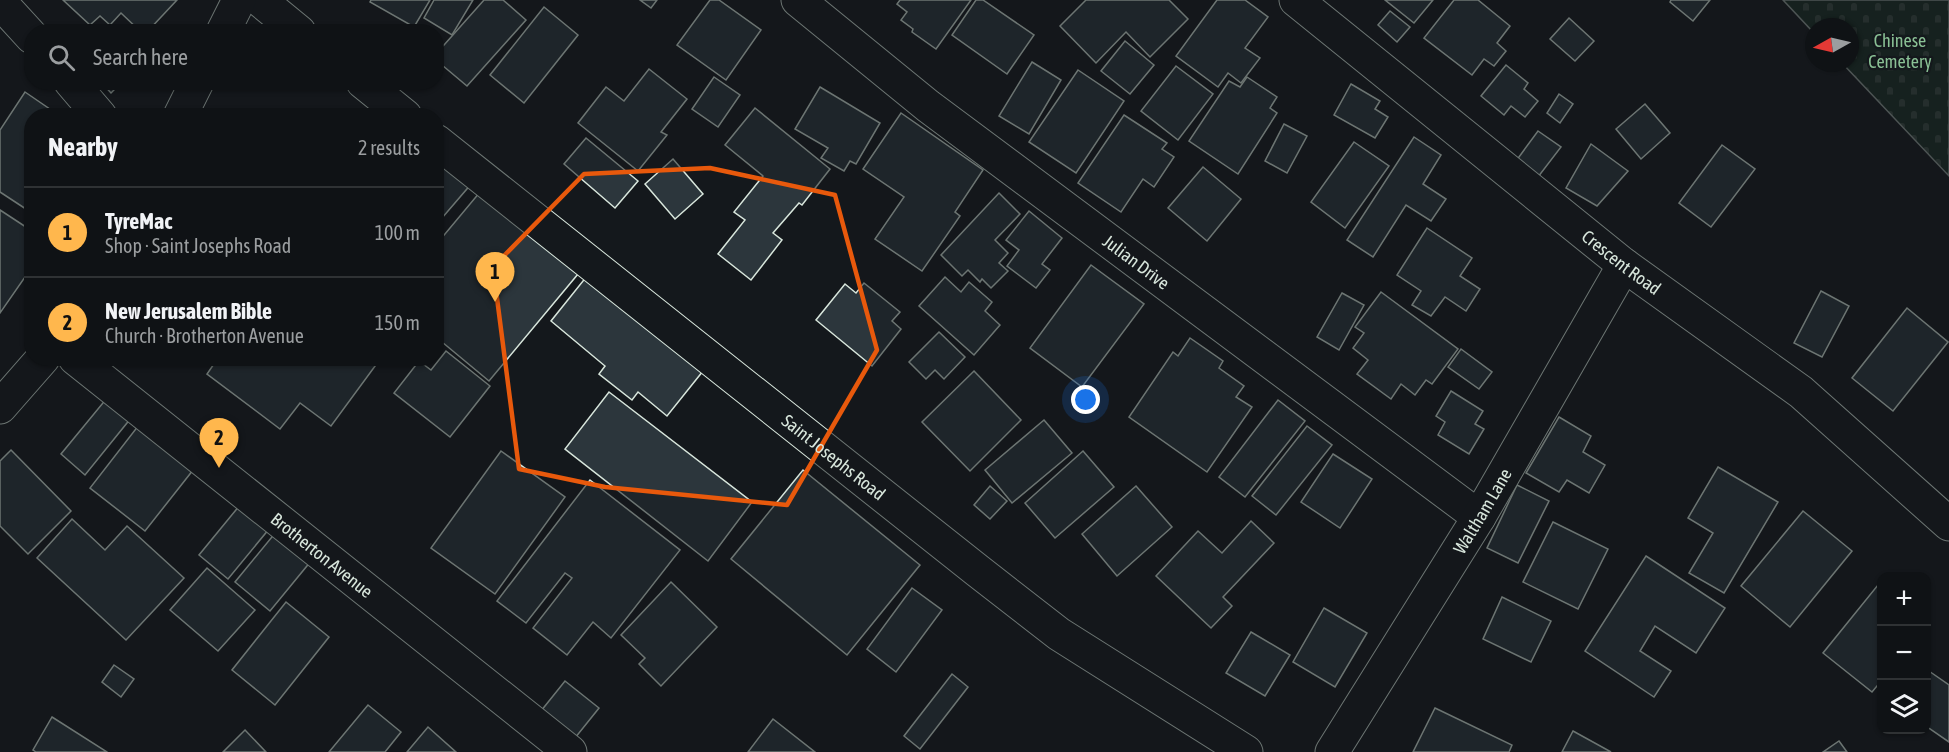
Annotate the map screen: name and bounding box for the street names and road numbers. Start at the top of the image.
street label: Crescent Road [1578,225,1665,299]
street label: Julian Drive [1099,230,1174,293]
street label: Saint Josephs Road [778,409,890,504]
street label: Waltham Lane [1448,464,1515,557]
street label: Brotherton Avenue [267,508,377,602]

